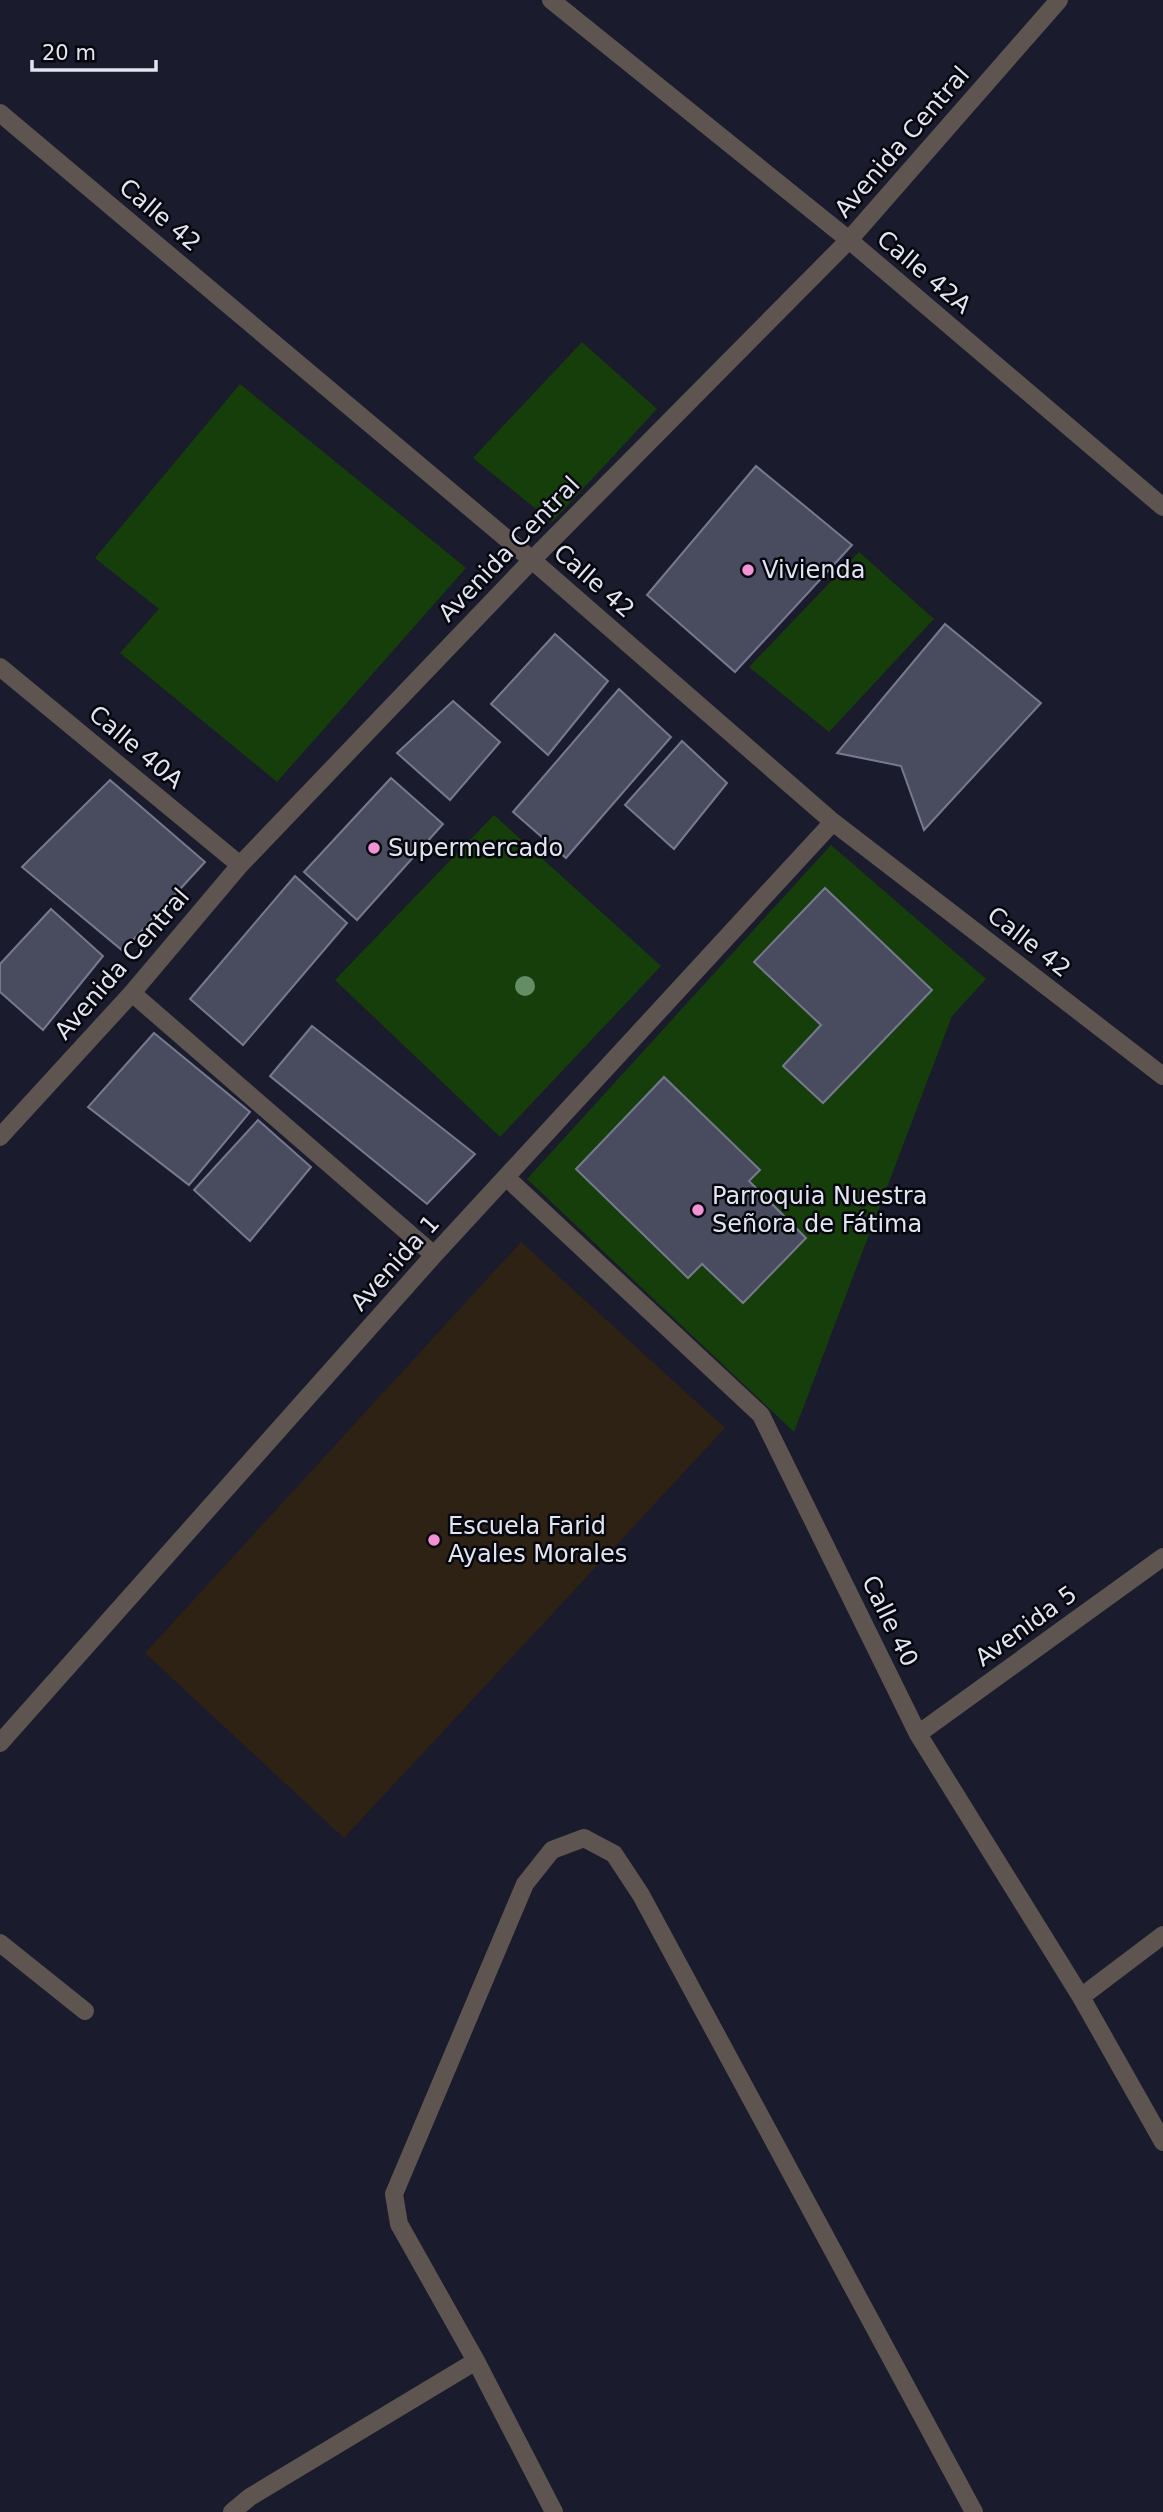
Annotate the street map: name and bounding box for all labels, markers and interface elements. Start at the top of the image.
scale bar [32,28,156,72]
text: 20 m [42,41,96,65]
street label: Avenida Central [829,61,975,223]
street label: Calle 42 [114,173,206,257]
street label: Calle 42A [871,225,977,320]
street label: Avenida Central [433,471,585,627]
street label: Calle 42 [548,538,640,624]
place label: Vivienda [762,556,865,584]
marker: Vivienda [740,562,756,578]
street label: Calle 40A [83,700,189,795]
place label: Supermercado [388,834,563,862]
marker: Supermercado [366,840,382,856]
street label: Avenida Central [49,883,195,1045]
street label: Calle 42 [982,901,1076,983]
place label: Parroquia Nuestra Señora de Fátima [712,1182,927,1238]
marker: Parroquia Nuestra Señora de Fátima [690,1202,706,1218]
street label: Avenida 1 [345,1210,445,1316]
place label: Escuela Farid Ayales Morales [448,1512,627,1568]
marker: Escuela Farid Ayales Morales [426,1532,442,1548]
street label: Calle 40 [856,1571,924,1671]
street label: Avenida 5 [970,1580,1082,1672]

